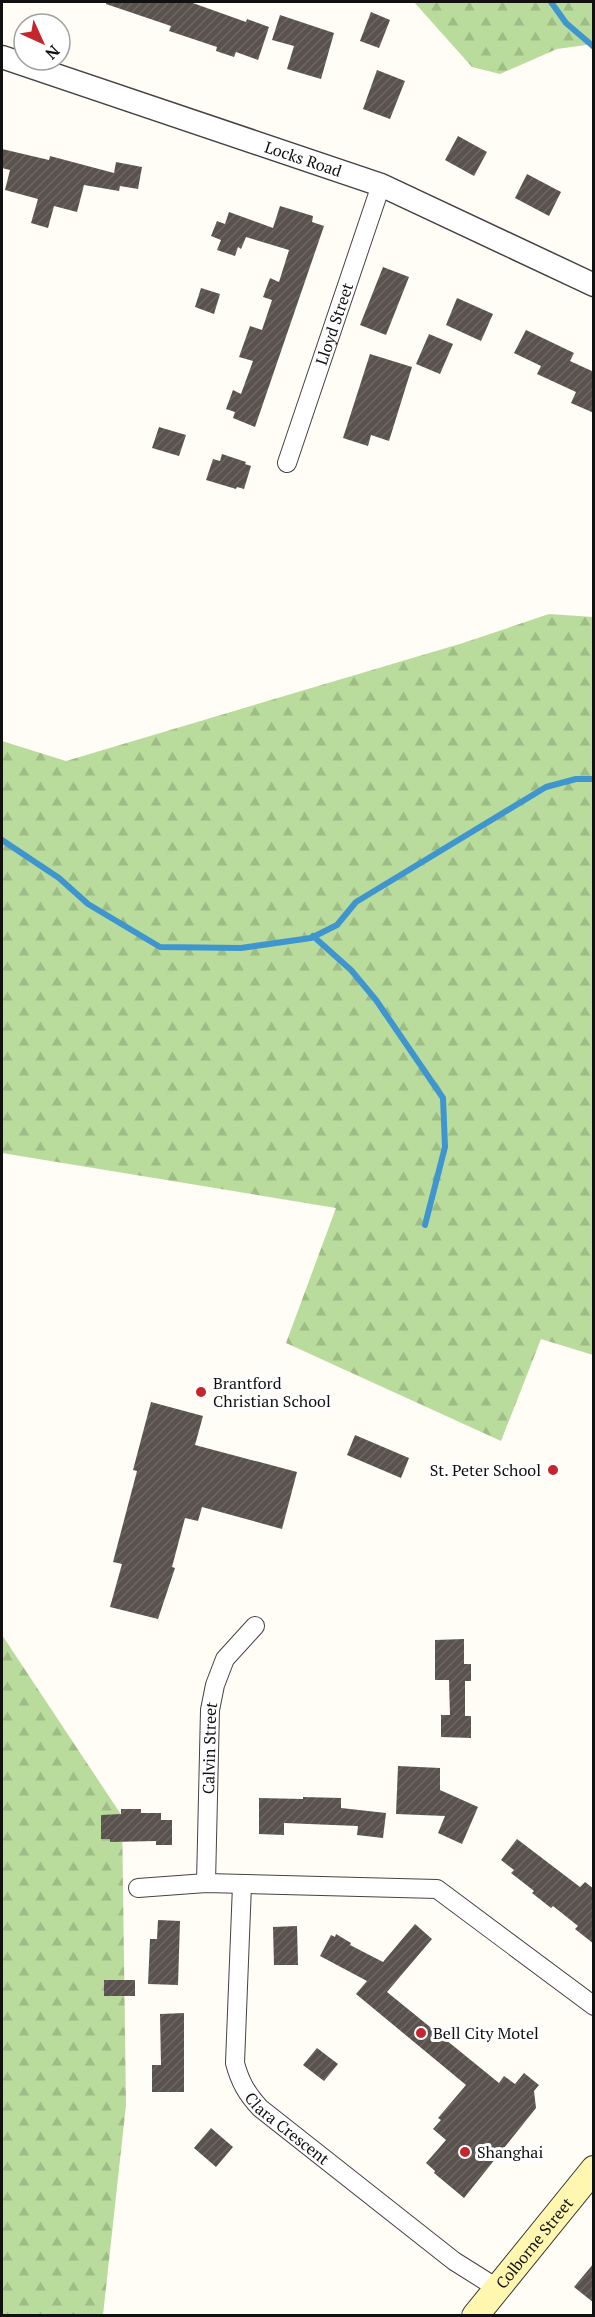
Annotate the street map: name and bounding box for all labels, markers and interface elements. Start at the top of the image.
north arrow [12,12,72,72]
text: N [41,41,65,65]
street label: Locks Road [262,136,345,182]
street label: Lloyd Street [310,280,358,368]
place label: Brantford Christian School [213,1372,331,1412]
marker: Brantford Christian School [194,1385,208,1399]
place label: St. Peter School [430,1459,541,1481]
marker: St. Peter School [546,1463,560,1477]
street label: Calvin Street [197,1700,222,1794]
place label: Bell City Motel [433,2022,539,2044]
marker: Bell City Motel [414,2026,428,2040]
street label: Clara Crescent [240,2087,334,2170]
place label: Shanghai [477,2141,543,2163]
marker: Shanghai [458,2145,472,2159]
street label: Colborne Street [490,2193,578,2293]

